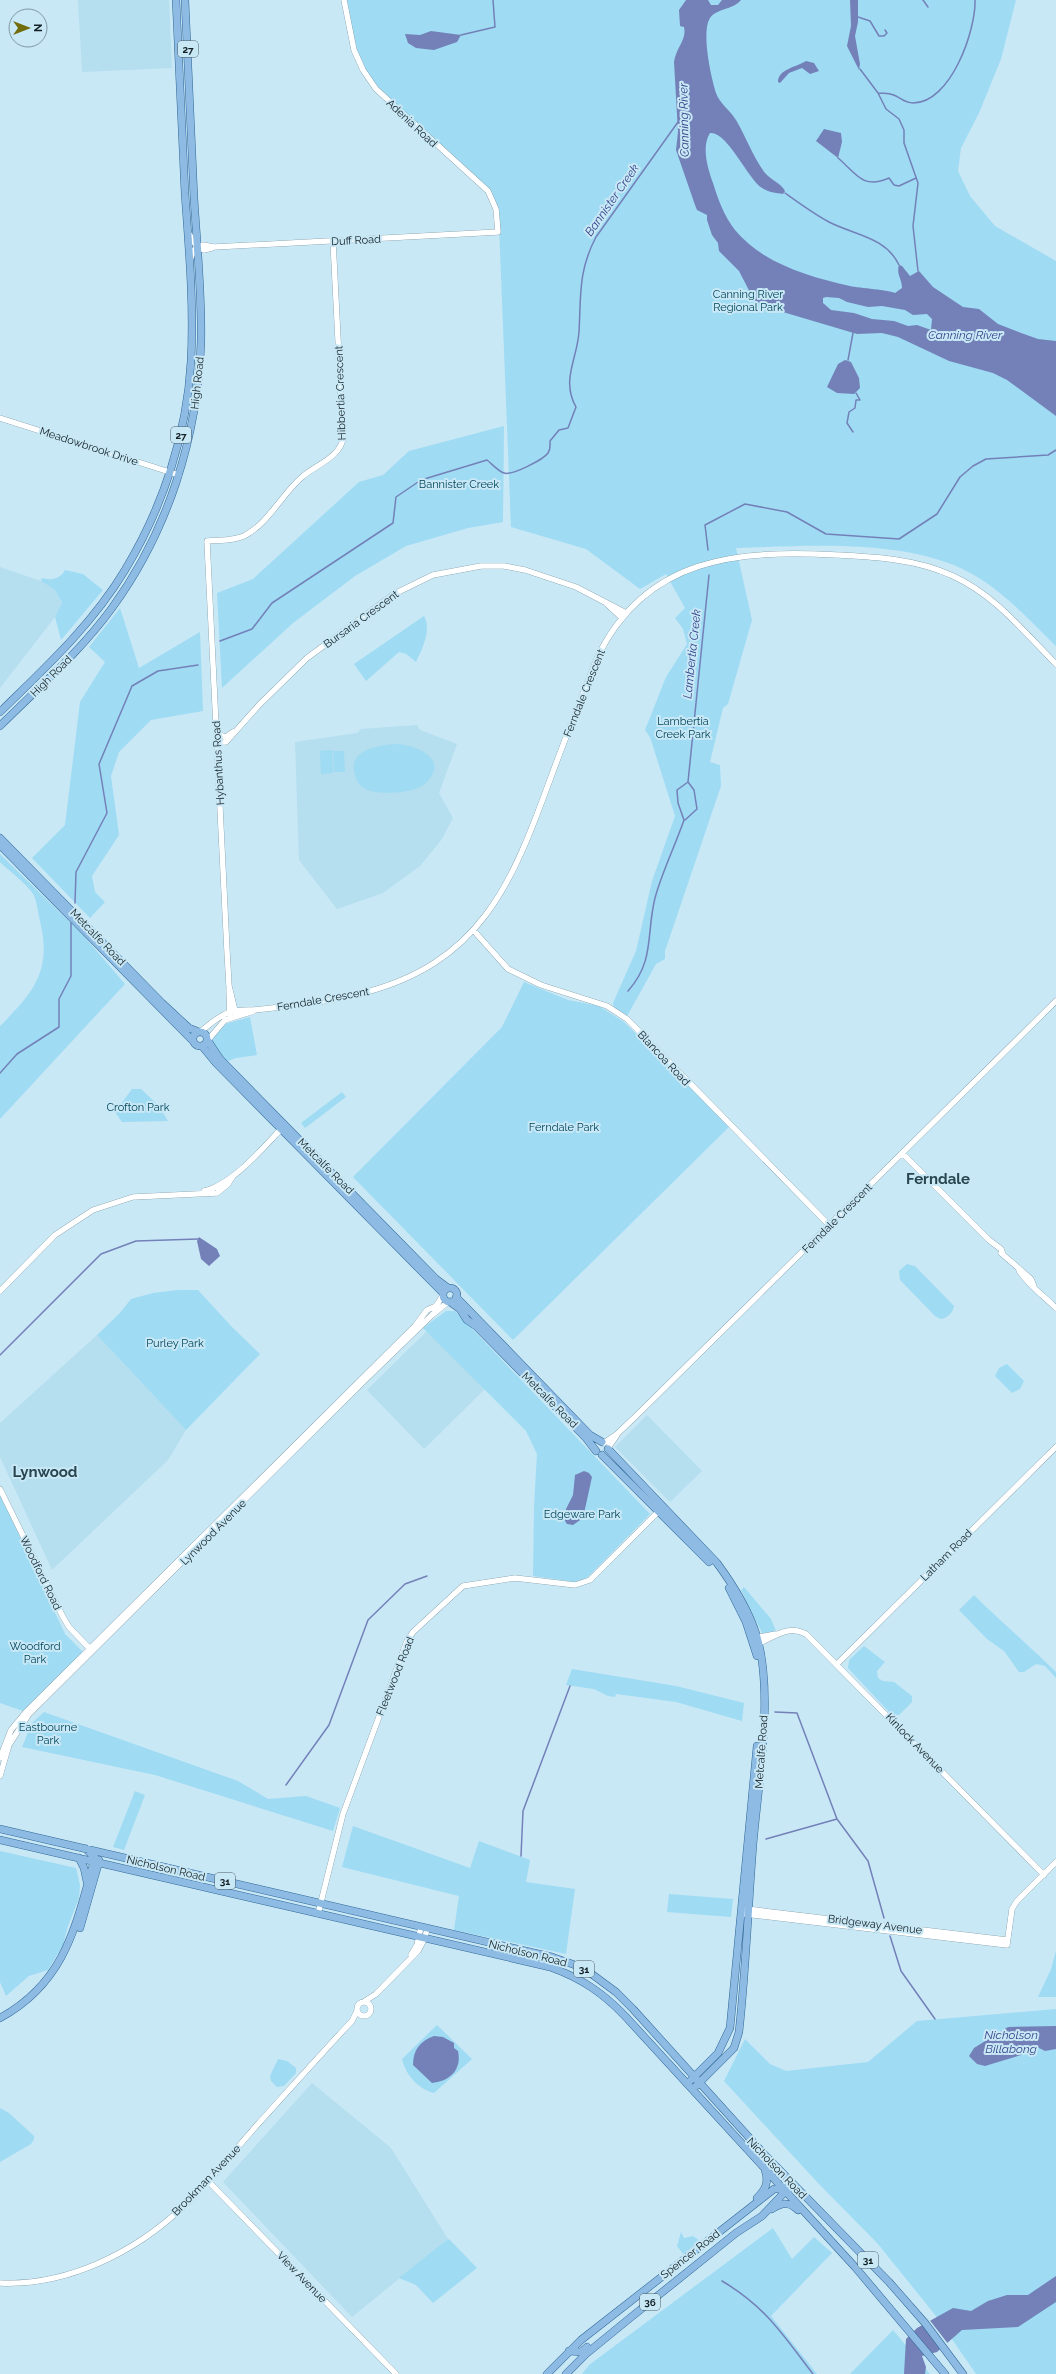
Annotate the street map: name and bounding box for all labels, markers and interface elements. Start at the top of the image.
north arrow [8,8,48,48]
text: N [31,24,44,32]
road number: 27 [178,41,198,57]
water label: Canning River [676,82,692,157]
street label: Adenia Road [384,97,440,150]
water label: Bannister Creek [582,161,642,239]
street label: Duff Road [331,233,381,248]
park label: Canning River Regional Park [713,288,783,314]
water label: Canning River [928,328,1003,342]
street label: Hibbertia Crescent [332,345,349,441]
street label: High Road [188,356,207,410]
street label: Meadowbrook Drive [38,424,140,469]
road number: 27 [171,427,191,443]
park label: Bannister Creek [419,478,499,491]
street label: Bursaria Crescent [321,588,402,651]
water label: Lambertia Creek [680,608,704,699]
street label: Ferndale Crescent [561,647,608,739]
street label: High Road [28,653,75,700]
park label: Lambertia Creek Park [655,715,711,741]
street label: Hybanthus Road [210,720,227,805]
street label: Metcalfe Road [67,906,128,968]
street label: Ferndale Crescent [276,985,371,1014]
street label: Blancoa Road [635,1028,693,1089]
park label: Crofton Park [106,1101,170,1114]
park label: Ferndale Park [529,1121,599,1134]
street label: Metcalfe Road [295,1136,356,1197]
district label: Ferndale [906,1170,970,1188]
street label: Ferndale Crescent [800,1181,875,1256]
park label: Purley Park [146,1337,204,1350]
street label: Metcalfe Road [519,1370,580,1431]
district label: Lynwood [12,1463,78,1481]
street label: Lynwood Avenue [178,1496,249,1568]
park label: Edgeware Park [544,1508,621,1521]
street label: Latham Road [918,1527,975,1584]
street label: Woodford Road [17,1534,64,1612]
street label: Fleetwood Road [374,1635,417,1718]
park label: Woodford Park [9,1640,61,1666]
street label: Kinlock Avenue [883,1711,947,1776]
street label: Metcalfe Road [752,1715,771,1789]
park label: Eastbourne Park [19,1721,78,1747]
street label: Nicholson Road [125,1853,207,1884]
road number: 31 [215,1873,235,1889]
street label: Bridgeway Avenue [827,1912,923,1937]
street label: Nicholson Road [487,1937,569,1970]
road number: 31 [574,1961,594,1977]
water label: Nicholson Billabong [984,2028,1038,2056]
street label: Nicholson Road [744,2135,809,2202]
street label: Brookman Avenue [169,2142,244,2218]
street label: Spencer Road [658,2227,723,2282]
street label: View Avenue [274,2249,330,2306]
road number: 31 [858,2252,878,2268]
road number: 36 [640,2294,660,2310]

